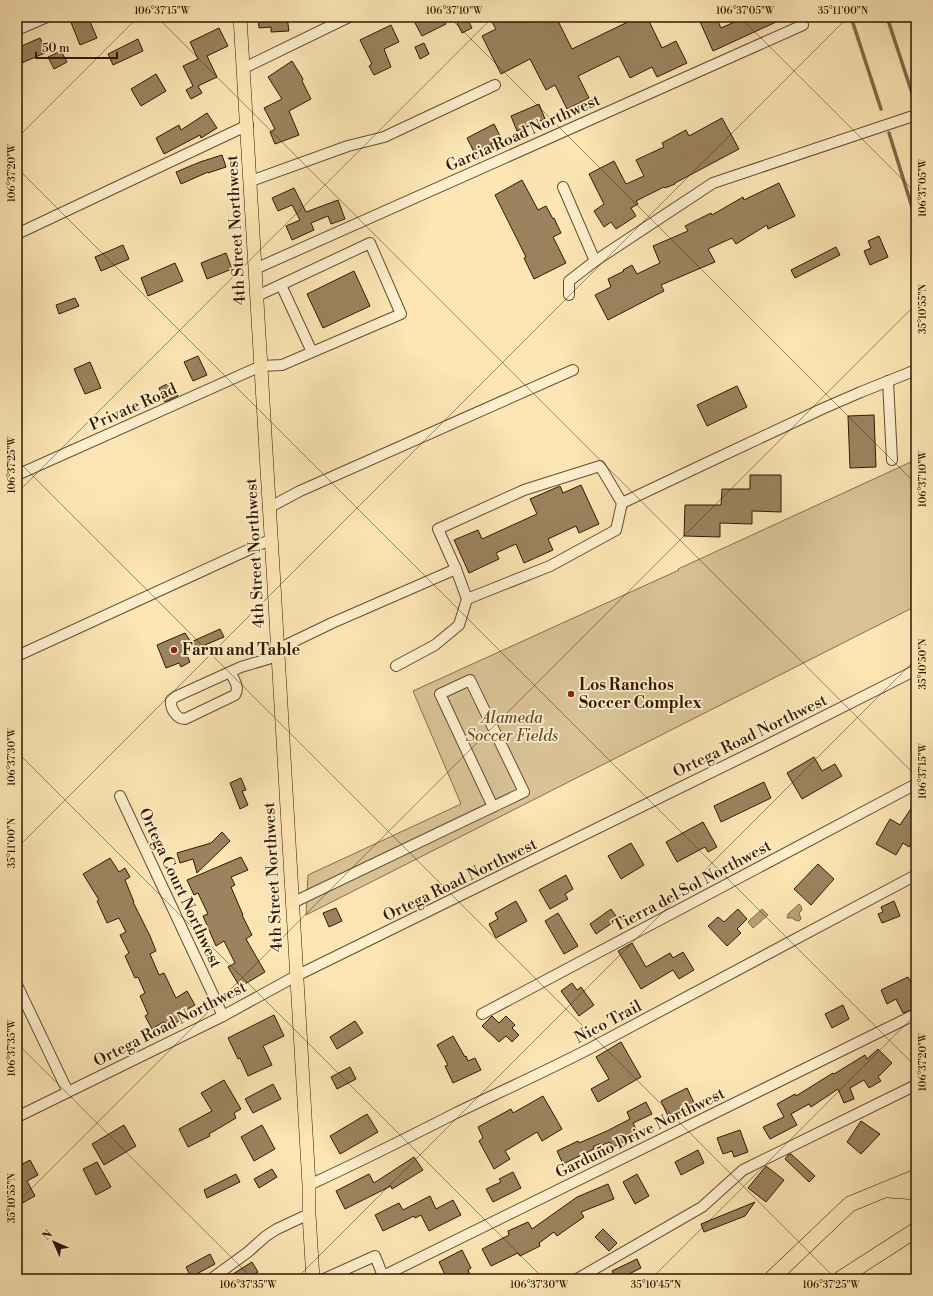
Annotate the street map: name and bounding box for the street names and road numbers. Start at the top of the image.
street label: Garcia Road Northwest [443,90,604,176]
street label: 4th Street Northwest [222,154,250,305]
street label: Private Road [86,379,180,435]
street label: 4th Street Northwest [241,477,269,628]
street label: Ortega Road Northwest [670,690,831,782]
street label: 4th Street Northwest [259,801,287,952]
street label: Ortega Court Northwest [134,805,226,971]
street label: Ortega Road Northwest [380,834,541,926]
street label: Tierra del Sol Northwest [609,836,775,936]
street label: Ortega Road Northwest [90,977,250,1071]
street label: Nico Trail [571,996,645,1048]
street label: Garduño Drive Northwest [552,1083,728,1183]

